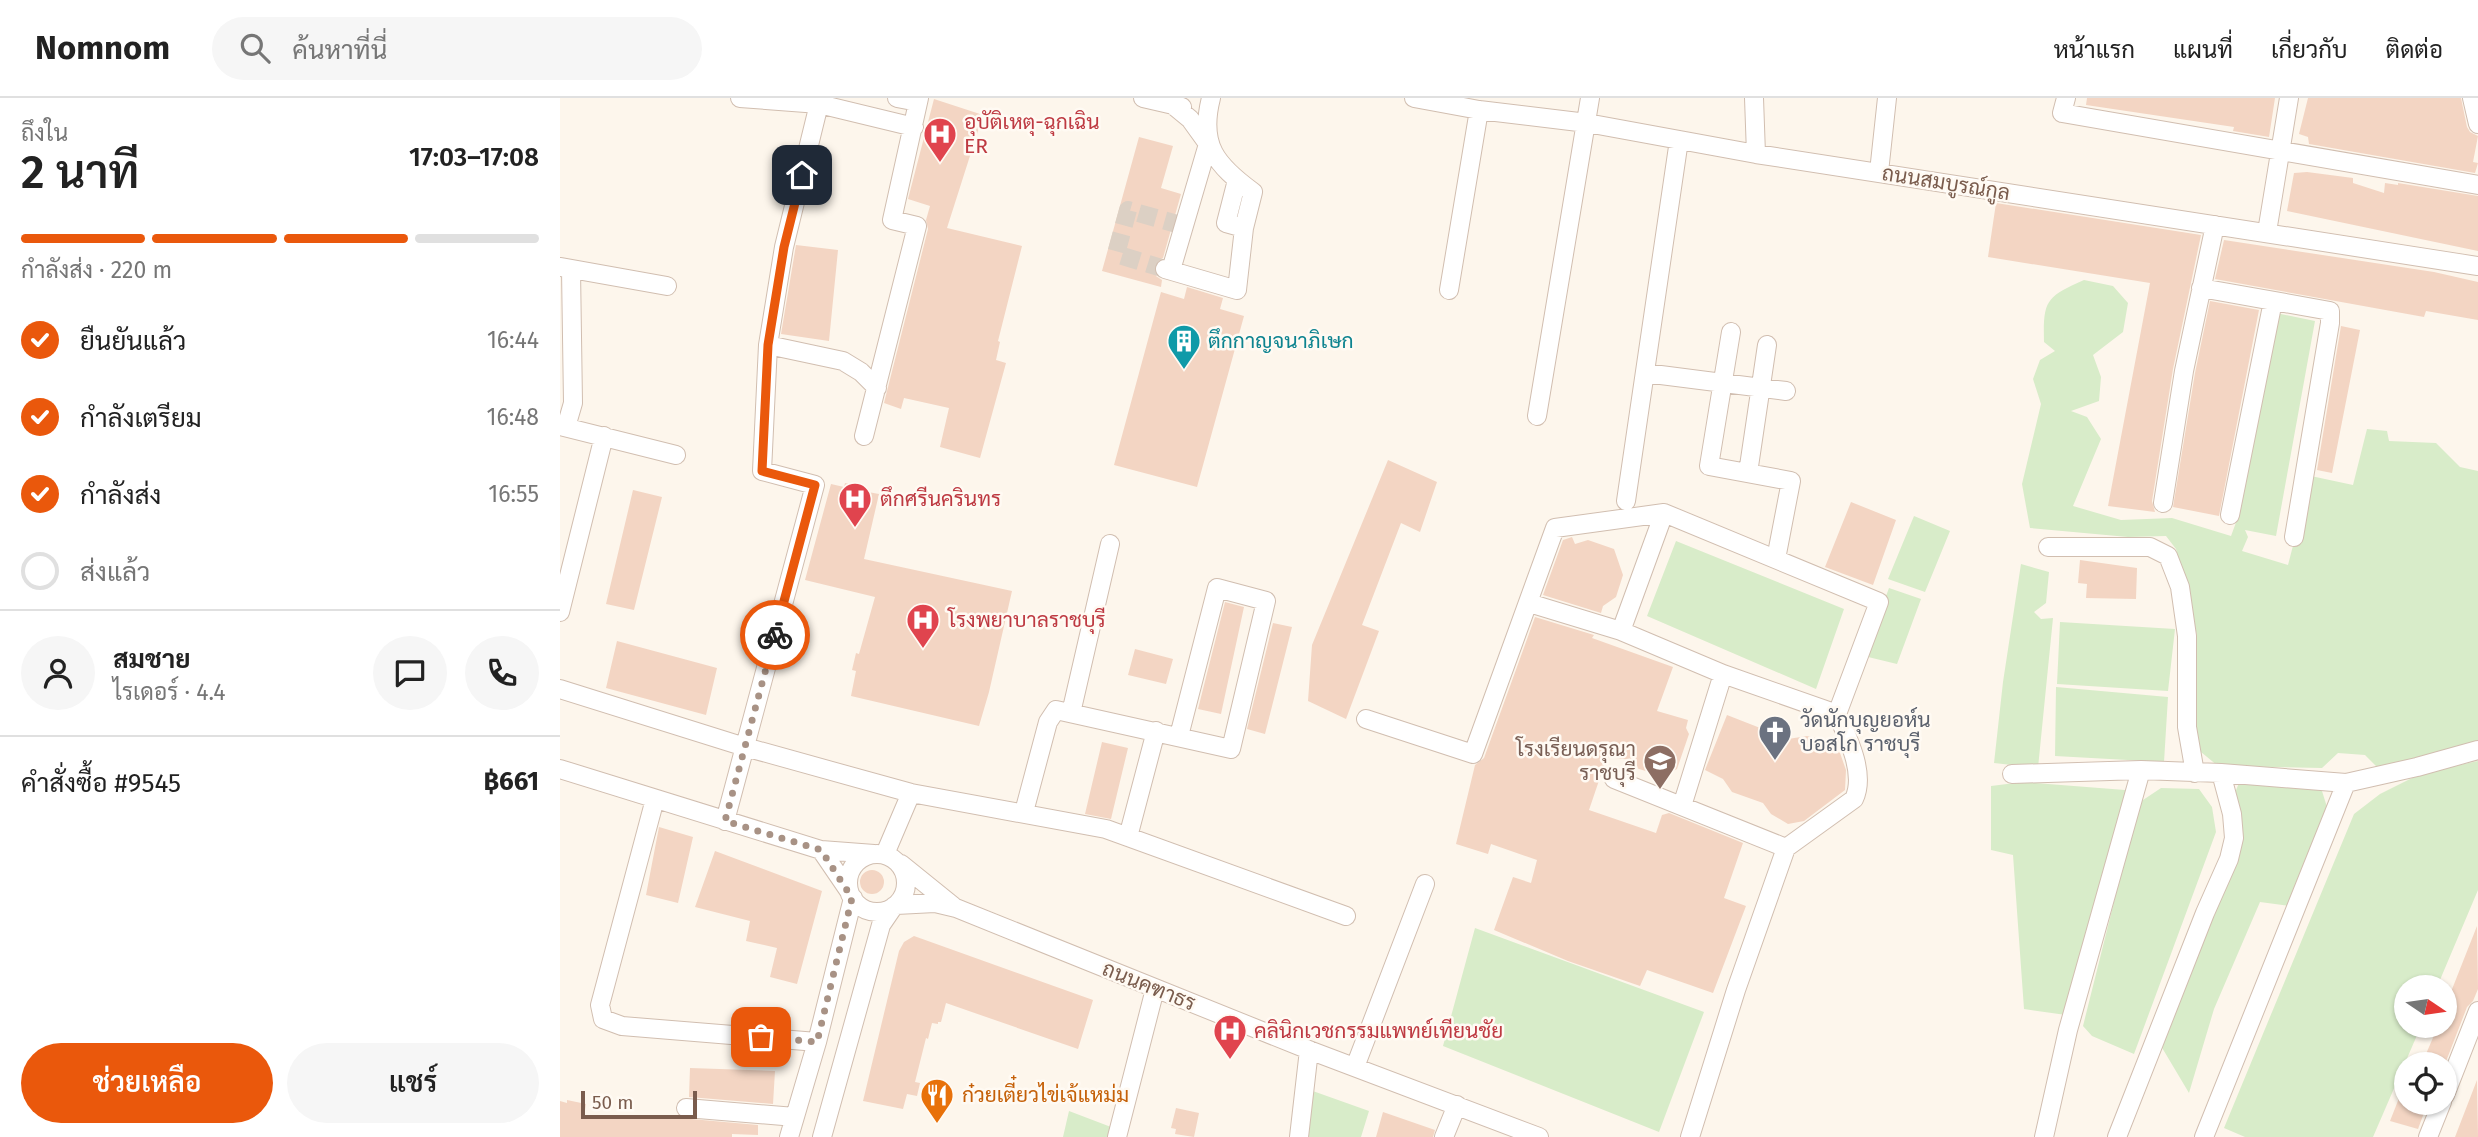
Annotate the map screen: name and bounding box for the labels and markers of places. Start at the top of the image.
place label: อุบัติเหตุ-ฉุกเฉิน ER [964,109,1100,159]
hospital icon: อุบัติเหตุ-ฉุกเฉิน ER [921,115,959,164]
pin [772,145,832,205]
building icon: ตึกกาญจนาภิเษก [1165,322,1203,371]
place label: ตึกกาญจนาภิเษก [1208,328,1354,354]
hospital icon: ตึกศรีนครินทร [836,480,874,529]
place label: ตึกศรีนครินทร [880,486,1001,512]
hospital icon: โรงพยาบาลราชบุรี [904,601,942,650]
place label: โรงพยาบาลราชบุรี [947,607,1106,634]
place label: วัดนักบุญยอห์น บอสโก ราชบุรี [1800,706,1931,758]
church icon: วัดนักบุญยอห์น บอสโก ราชบุรี [1756,713,1794,762]
place label: โรงเรียนดรุณา ราชบุรี [1515,736,1636,787]
school or university icon: โรงเรียนดรุณา ราชบุรี [1641,742,1679,791]
pin [731,1007,791,1067]
hospital icon: คลินิกเวชกรรมแพทย์เทียนชัย [1211,1012,1249,1061]
place label: คลินิกเวชกรรมแพทย์เทียนชัย [1254,1017,1503,1044]
place label: ก๋วยเตี๋ยวไข่เจ้แหม่ม [962,1075,1129,1108]
restaurant icon: ก๋วยเตี๋ยวไข่เจ้แหม่ม [918,1076,956,1125]

